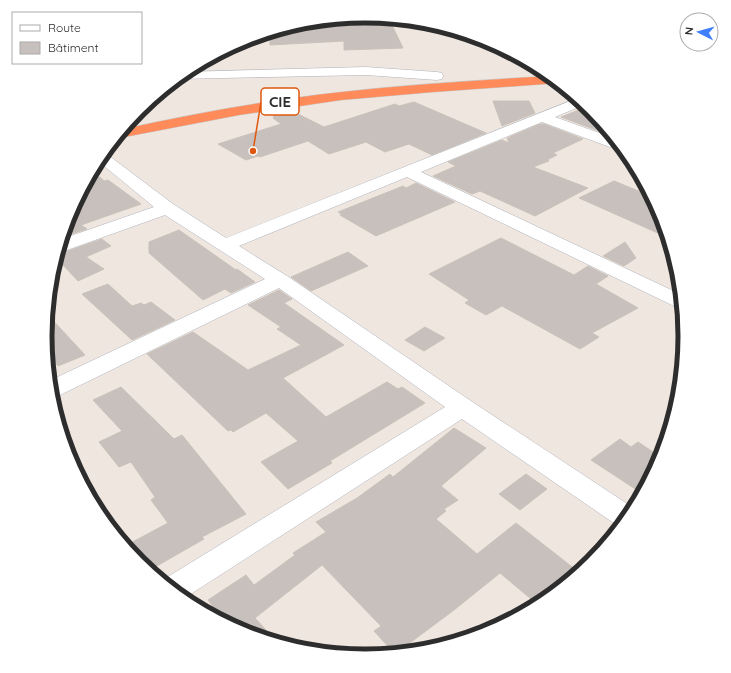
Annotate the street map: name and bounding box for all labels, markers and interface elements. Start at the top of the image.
legend [12,12,142,64]
north arrow [679,12,719,52]
text: Route [48,20,81,35]
text: N [682,26,696,36]
text: Bâtiment [48,40,98,55]
callout: CIE [261,88,299,115]
text: CIE [269,92,291,111]

